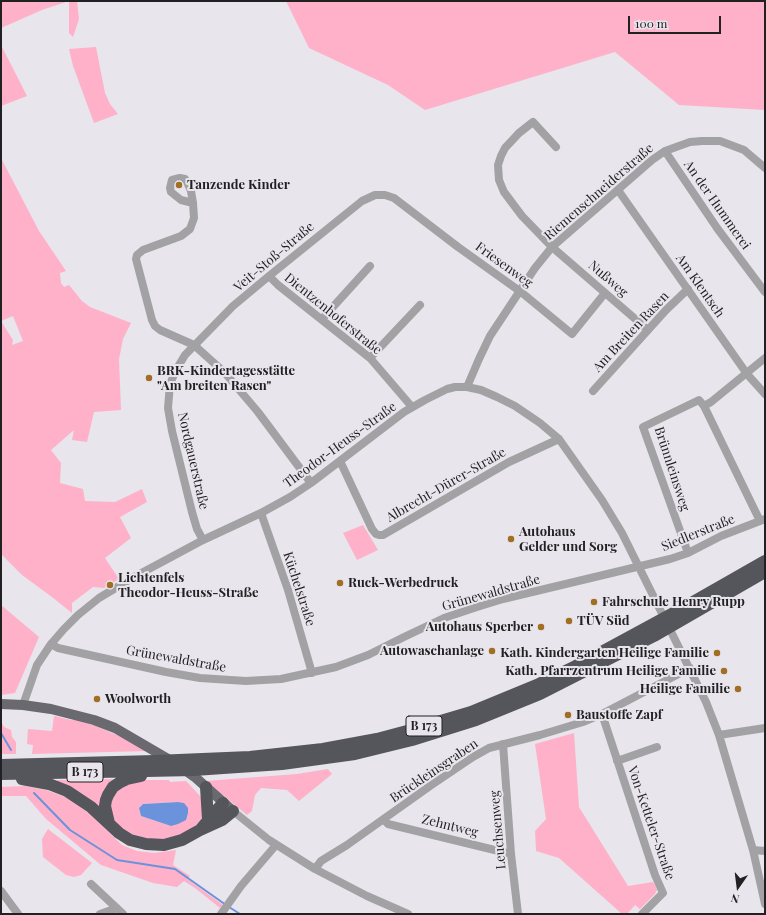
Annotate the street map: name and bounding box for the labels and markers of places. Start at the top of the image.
place label: Tanzende Kinder [187,177,290,193]
marker: Tanzende Kinder [174,180,184,190]
place label: BRK-Kindertagesstätte "Am breiten Rasen" [157,363,295,394]
marker: BRK-Kindertagesstätte "Am breiten Rasen" [144,373,154,383]
place label: Autohaus Gelder und Sorg [519,524,617,555]
marker: Autohaus Gelder und Sorg [506,534,516,544]
place label: Lichtenfels Theodor-Heuss-Straße [118,570,259,601]
place label: Ruck-Werbedruck [348,575,458,591]
marker: Ruck-Werbedruck [335,578,345,588]
marker: Lichtenfels Theodor-Heuss-Straße [105,580,115,590]
place label: Fahrschule Henry Rupp [602,594,745,610]
marker: Fahrschule Henry Rupp [589,597,599,607]
place label: TÜV Süd [577,613,630,629]
marker: TÜV Süd [564,616,574,626]
place label: Autohaus Sperber [426,619,533,635]
marker: Autohaus Sperber [536,622,546,632]
place label: Autowaschanlage [380,643,484,659]
place label: Kath. Kindergarten Heilige Familie [500,645,709,661]
marker: Autowaschanlage [487,646,497,656]
marker: Kath. Kindergarten Heilige Familie [712,648,722,658]
place label: Kath. Pfarrzentrum Heilige Familie [505,663,716,679]
marker: Kath. Pfarrzentrum Heilige Familie [719,666,729,676]
place label: Heilige Familie [640,681,730,697]
marker: Heilige Familie [733,684,743,694]
place label: Woolworth [105,691,171,707]
marker: Woolworth [92,694,102,704]
place label: Baustoffe Zapf [576,707,662,723]
marker: Baustoffe Zapf [563,710,573,720]

